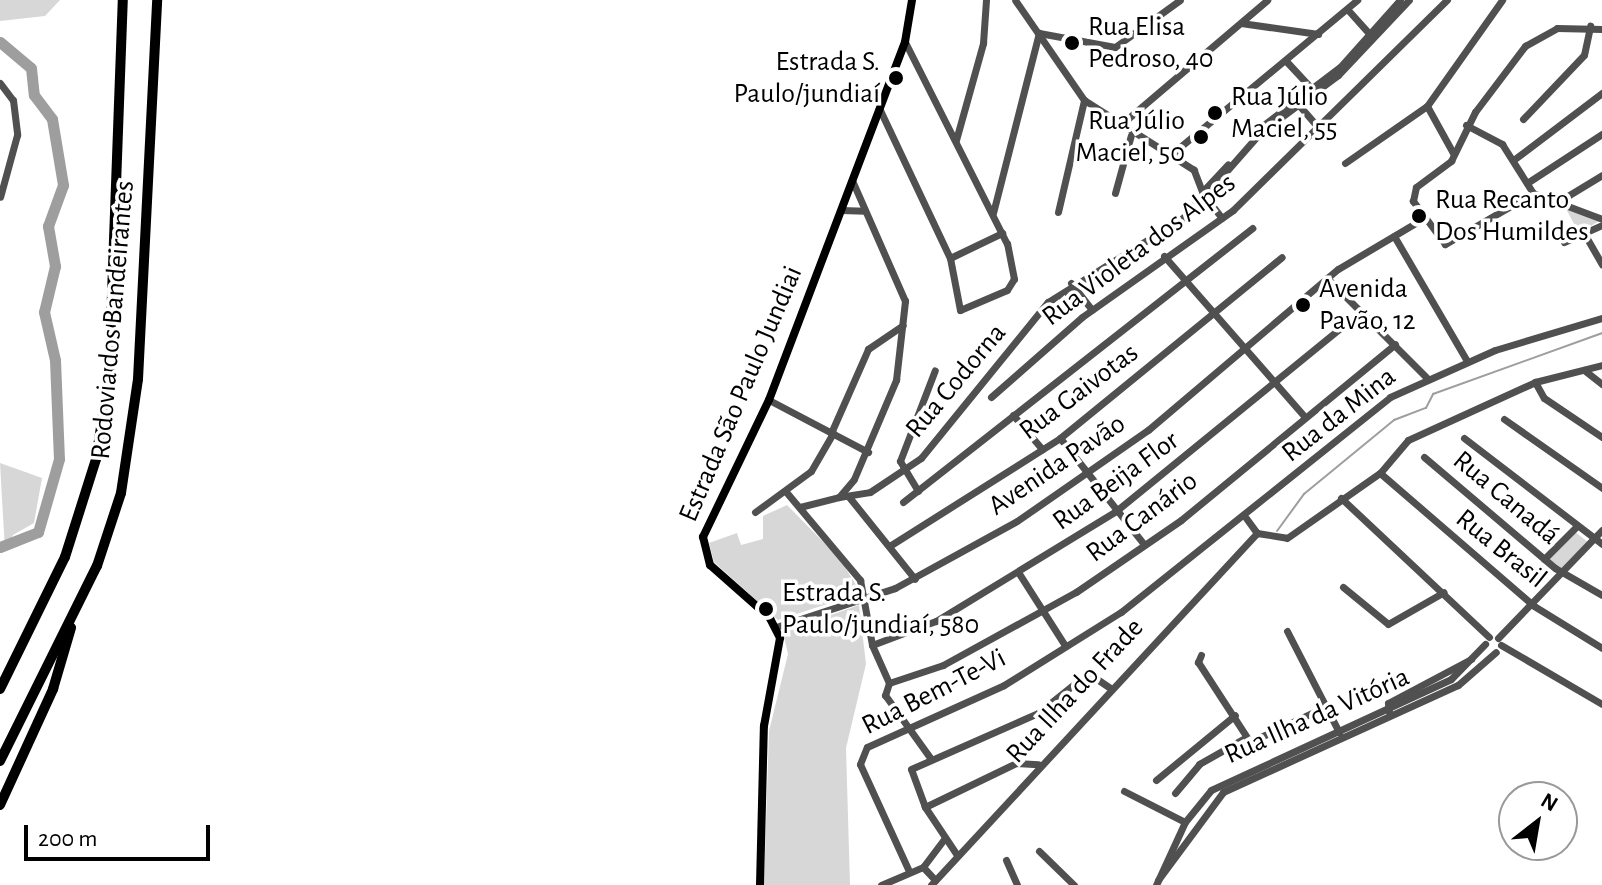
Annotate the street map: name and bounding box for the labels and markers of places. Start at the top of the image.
place label: Rua Elisa Pedroso, 40 [1088,10,1214,76]
marker: Rua Elisa Pedroso, 40 [1063,34,1081,52]
place label: Estrada S. Paulo/jundiaí [733,45,880,111]
marker: Estrada S. Paulo/jundiaí [887,69,905,87]
place label: Rua Júlio Maciel, 55 [1231,80,1338,146]
place label: Rua Júlio Maciel, 50 [1075,104,1185,170]
marker: Rua Júlio Maciel, 55 [1206,104,1224,122]
marker: Rua Júlio Maciel, 50 [1192,128,1210,146]
place label: Rua Recanto Dos Humildes [1435,183,1589,249]
marker: Rua Recanto Dos Humildes [1410,207,1428,225]
place label: Avenida Pavão, 12 [1319,272,1416,338]
marker: Avenida Pavão, 12 [1294,296,1312,314]
place label: Estrada S. Paulo/jundiaí, 580 [782,576,979,642]
marker: Estrada S. Paulo/jundiaí, 580 [757,600,775,618]

